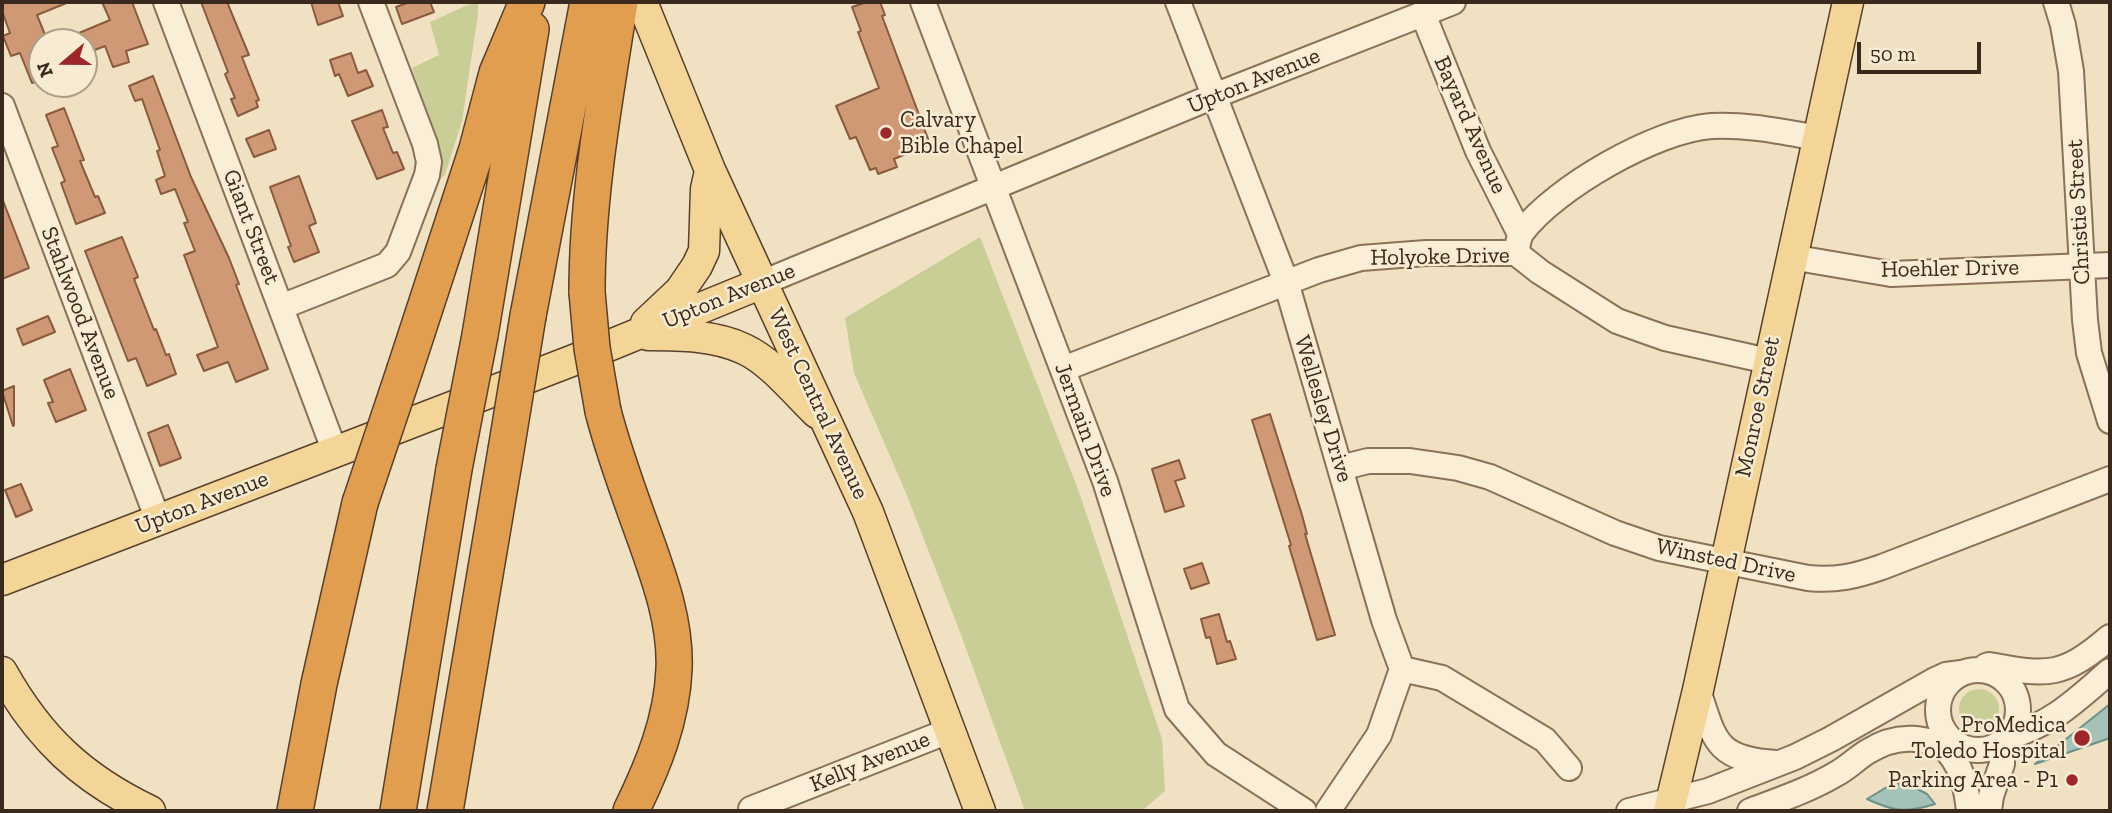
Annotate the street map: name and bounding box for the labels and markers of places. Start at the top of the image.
place label: Calvary Bible Chapel [900,106,1023,160]
marker: Calvary Bible Chapel [878,125,894,141]
place label: ProMedica Toledo Hospital [1911,711,2066,765]
marker: ProMedica Toledo Hospital [2072,728,2092,748]
place label: Parking Area - P1 [1888,766,2058,794]
marker: Parking Area - P1 [2064,772,2080,788]

